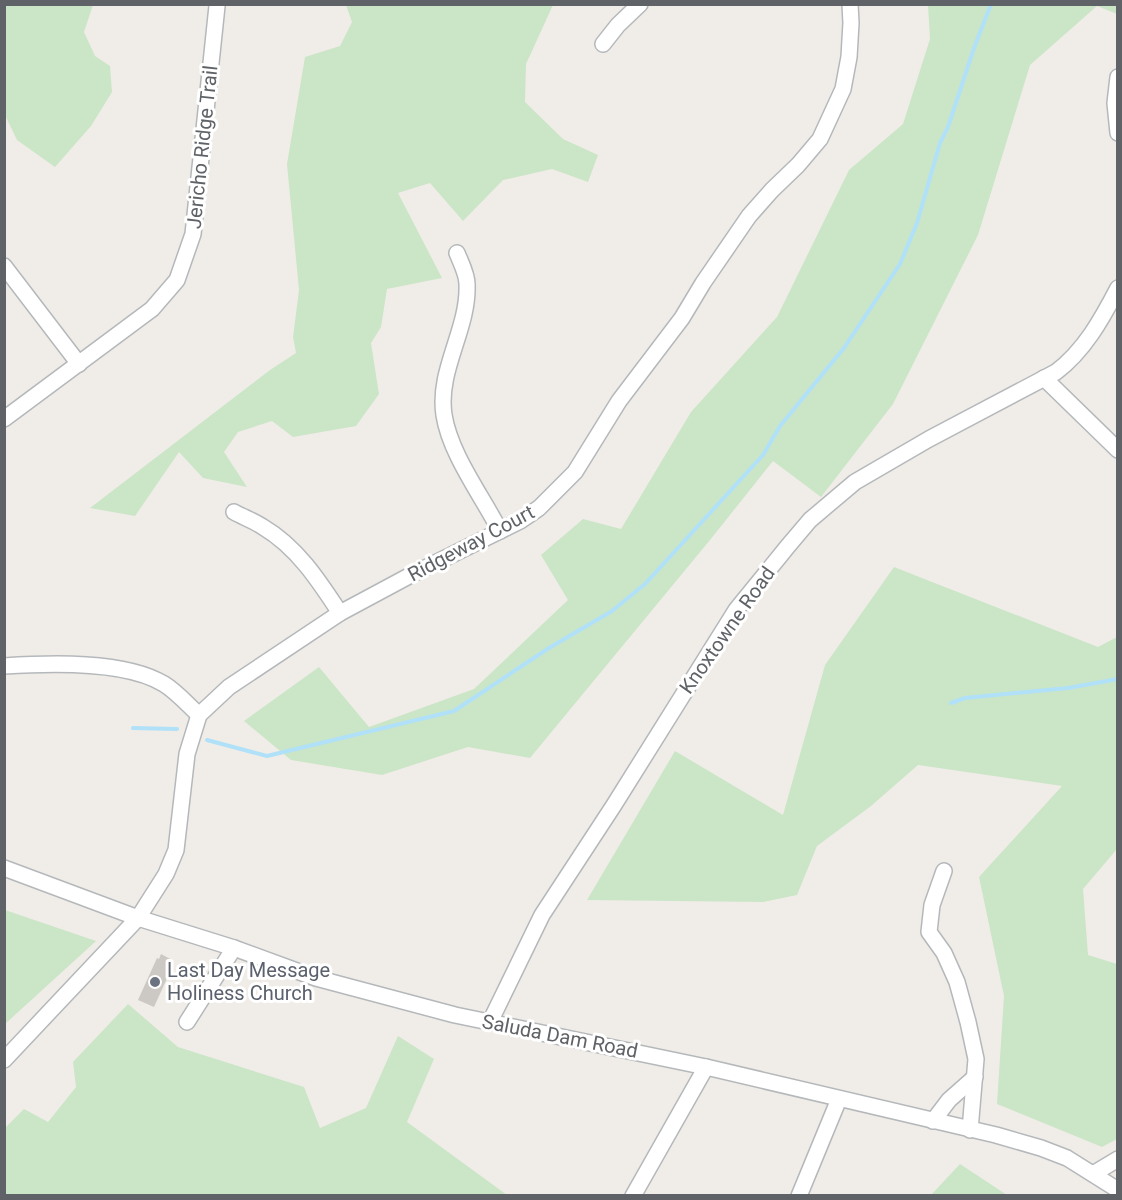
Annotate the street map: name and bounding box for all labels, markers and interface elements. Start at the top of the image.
street label: Jericho Ridge Trail [181,64,223,230]
street label: Ridgeway Court [404,500,538,586]
street label: Knoxtowne Road [674,562,780,698]
place label: Last Day Message Holiness Church [167,958,330,1005]
marker: Last Day Message Holiness Church [148,975,162,989]
street label: Saluda Dam Road [480,1009,640,1063]

